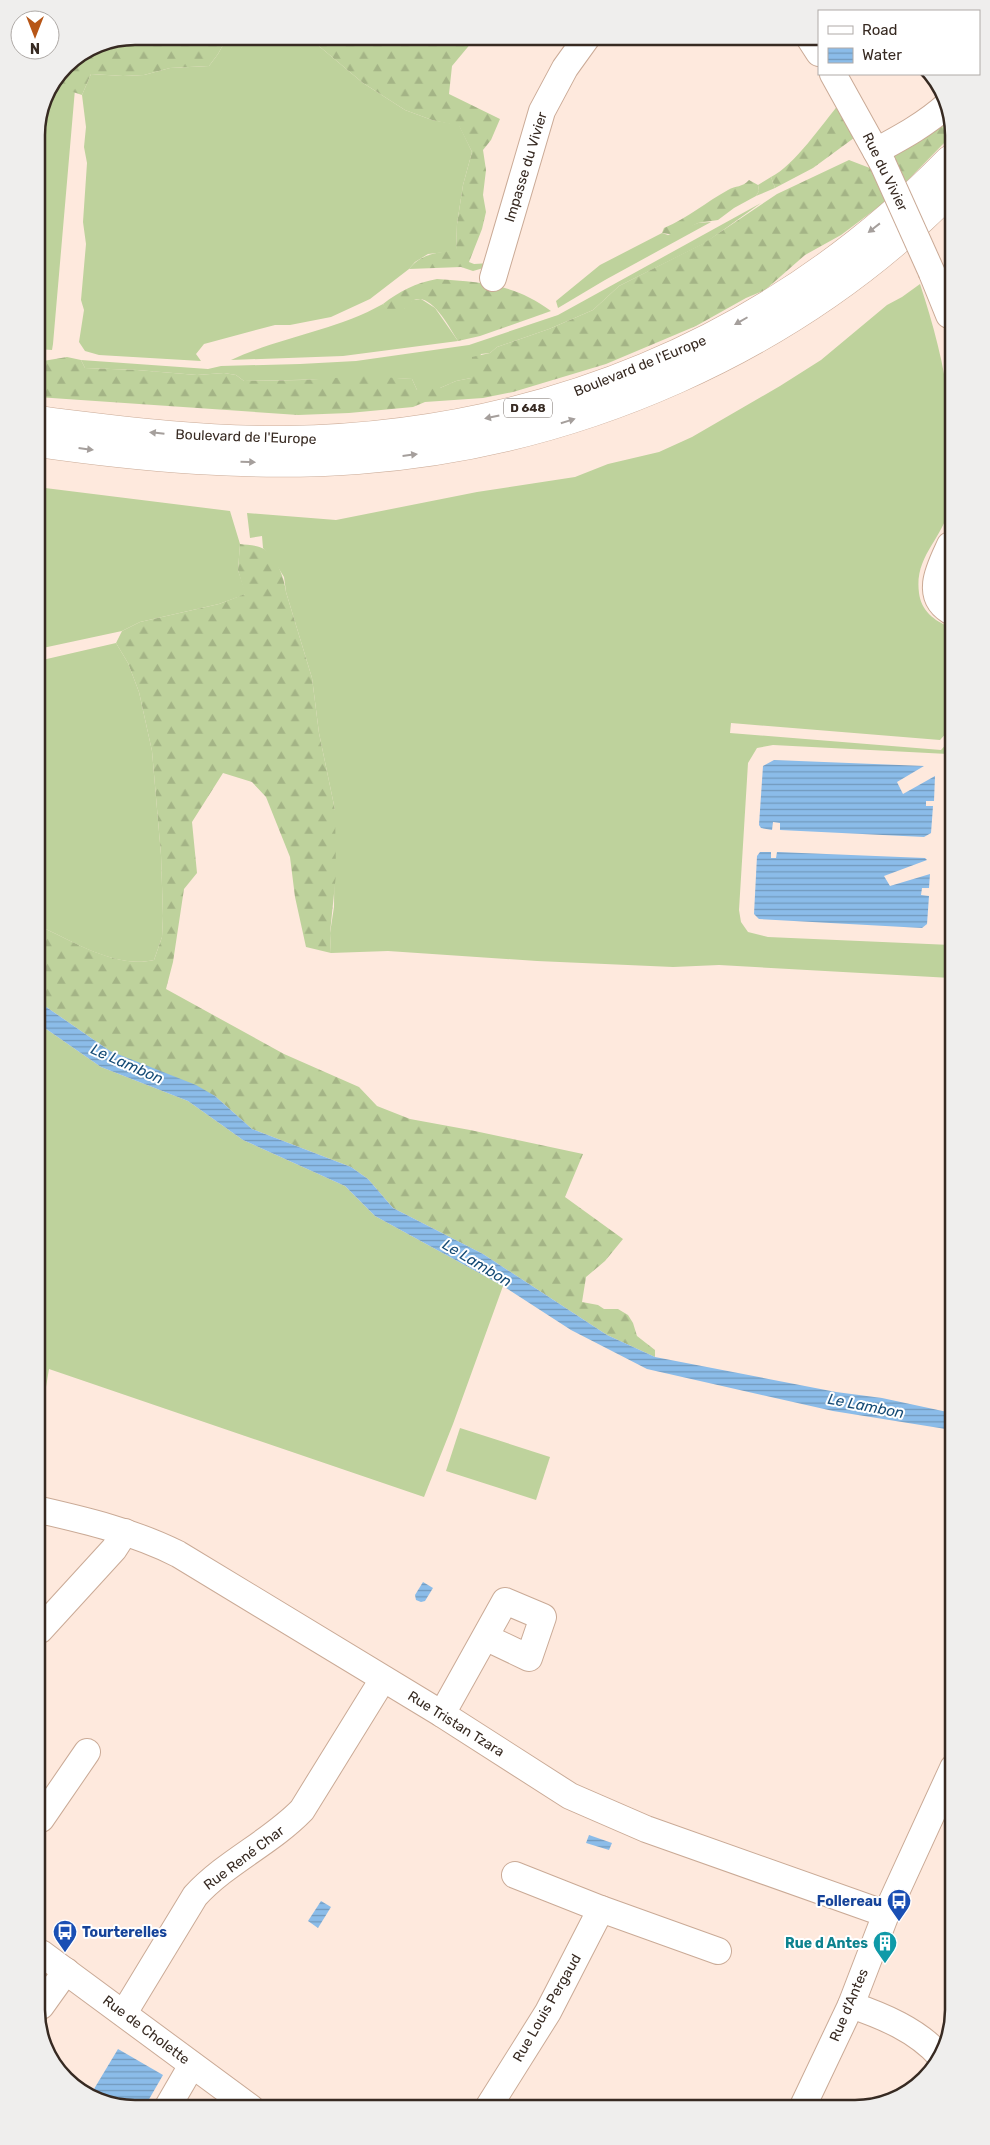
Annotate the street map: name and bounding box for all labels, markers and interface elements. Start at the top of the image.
north arrow [10,10,60,60]
legend [818,10,980,75]
text: Road [862,21,898,39]
text: N [30,39,40,56]
text: Water [862,46,902,64]
street label: Impasse du Vivier [501,109,551,224]
street label: Rue du Vivier [859,130,912,215]
one-way arrow [868,223,881,234]
one-way arrow [733,317,748,325]
street label: Boulevard de l'Europe [571,332,709,400]
road number: D 648 [504,398,552,418]
one-way arrow [484,413,500,421]
one-way arrow [561,416,576,424]
street label: Boulevard de l'Europe [175,426,317,448]
one-way arrow [148,429,164,437]
one-way arrow [78,445,94,453]
one-way arrow [402,451,418,459]
one-way arrow [240,458,256,466]
water label: Le Lambon [88,1040,166,1088]
water label: Le Lambon [439,1235,515,1291]
water label: Le Lambon [826,1390,906,1422]
street label: Rue Tristan Tzara [405,1687,507,1761]
street label: Rue René Char [200,1822,288,1894]
bus stop icon: Follereau [886,1888,912,1922]
place label: Follereau [817,1893,882,1910]
bus stop icon: Tourterelles [52,1919,78,1953]
place label: Tourterelles [82,1924,167,1941]
building icon: Rue d Antes [872,1930,898,1964]
place label: Rue d Antes [785,1935,868,1952]
street label: Rue Louis Pergaud [509,1951,585,2065]
street label: Rue d'Antes [826,1966,872,2044]
street label: Rue de Cholette [99,1992,193,2068]

